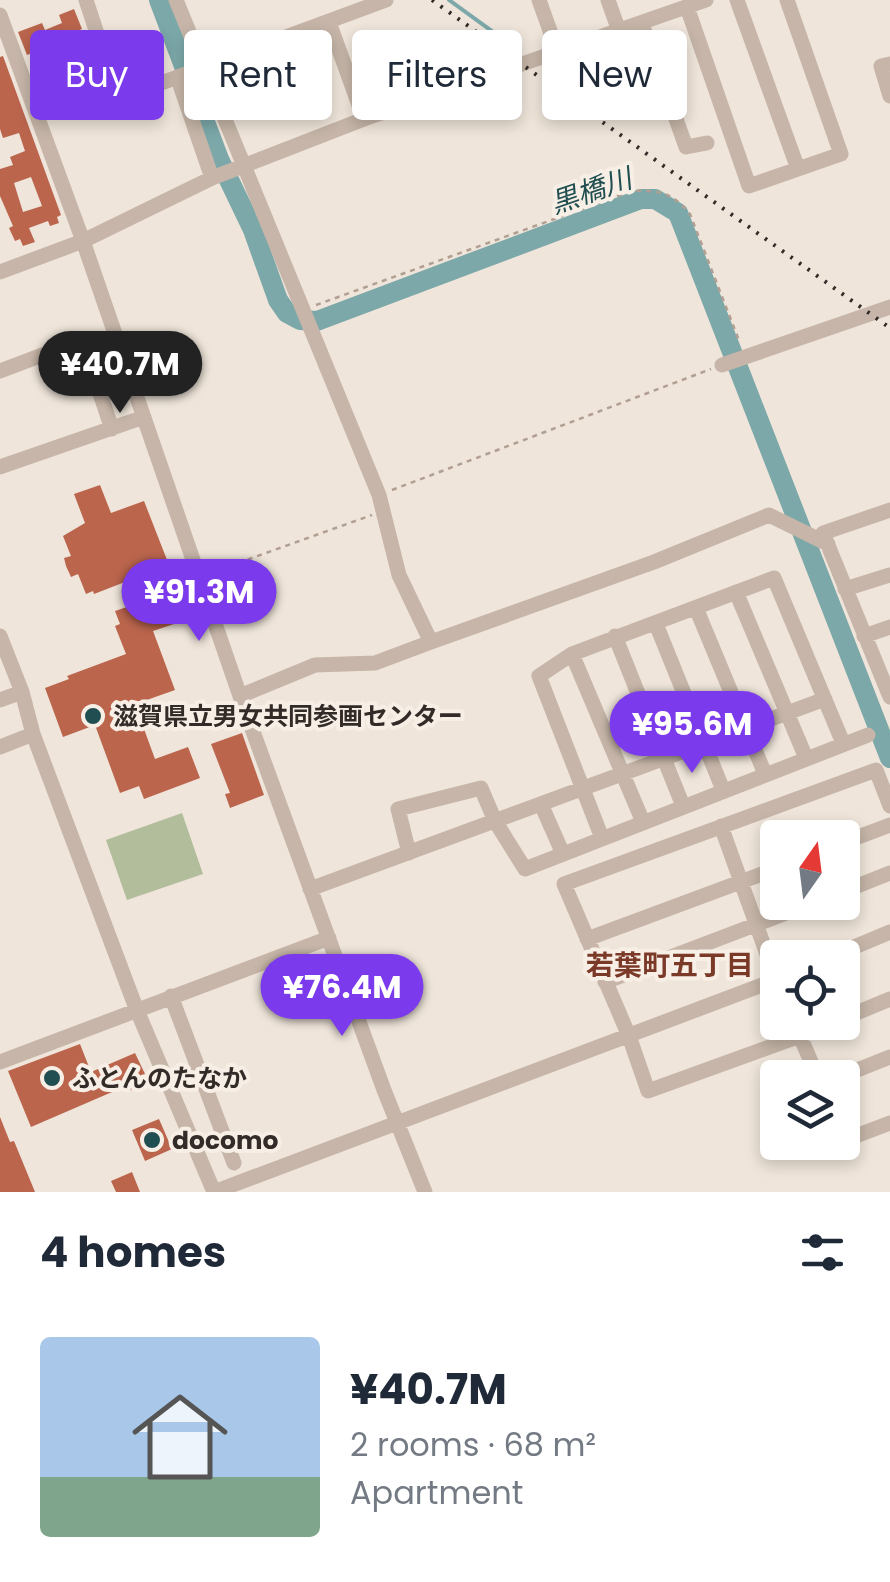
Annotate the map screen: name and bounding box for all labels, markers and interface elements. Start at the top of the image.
chip: Buy [30,30,164,120]
chip: Rent [184,30,332,120]
chip: Filters [352,30,522,120]
chip: New [542,30,687,120]
water label: 黒橋川 [545,158,640,223]
pin: ¥40.7M [39,331,201,416]
text: ¥40.7M [60,341,180,386]
pin: ¥91.3M [118,559,280,644]
text: ¥91.3M [144,569,254,614]
pin: ¥95.6M [611,691,773,776]
place label: 滋賀県立男女共同参画センター [113,699,463,734]
text: ¥95.6M [632,701,752,746]
marker: 滋賀県立男女共同参画センター [82,705,104,727]
north arrow [760,820,860,920]
map controls [760,820,860,1160]
button: locate [760,940,860,1040]
district label: 若葉町五丁目 [586,946,754,985]
pin: ¥76.4M [261,954,423,1039]
text: ¥76.4M [282,964,402,1009]
button: layers [760,1060,860,1160]
place label: ふとんのたなか [72,1061,247,1096]
marker: ふとんのたなか [41,1067,63,1089]
place label: docomo [172,1123,278,1158]
marker: docomo [141,1129,163,1151]
text: 4 homes [40,1223,226,1282]
icon: filters [795,1225,850,1280]
text: ¥40.7M [350,1360,507,1419]
icon: home [120,1377,240,1497]
text: 2 rooms · 68 m² [350,1422,596,1467]
text: Apartment [350,1470,523,1515]

